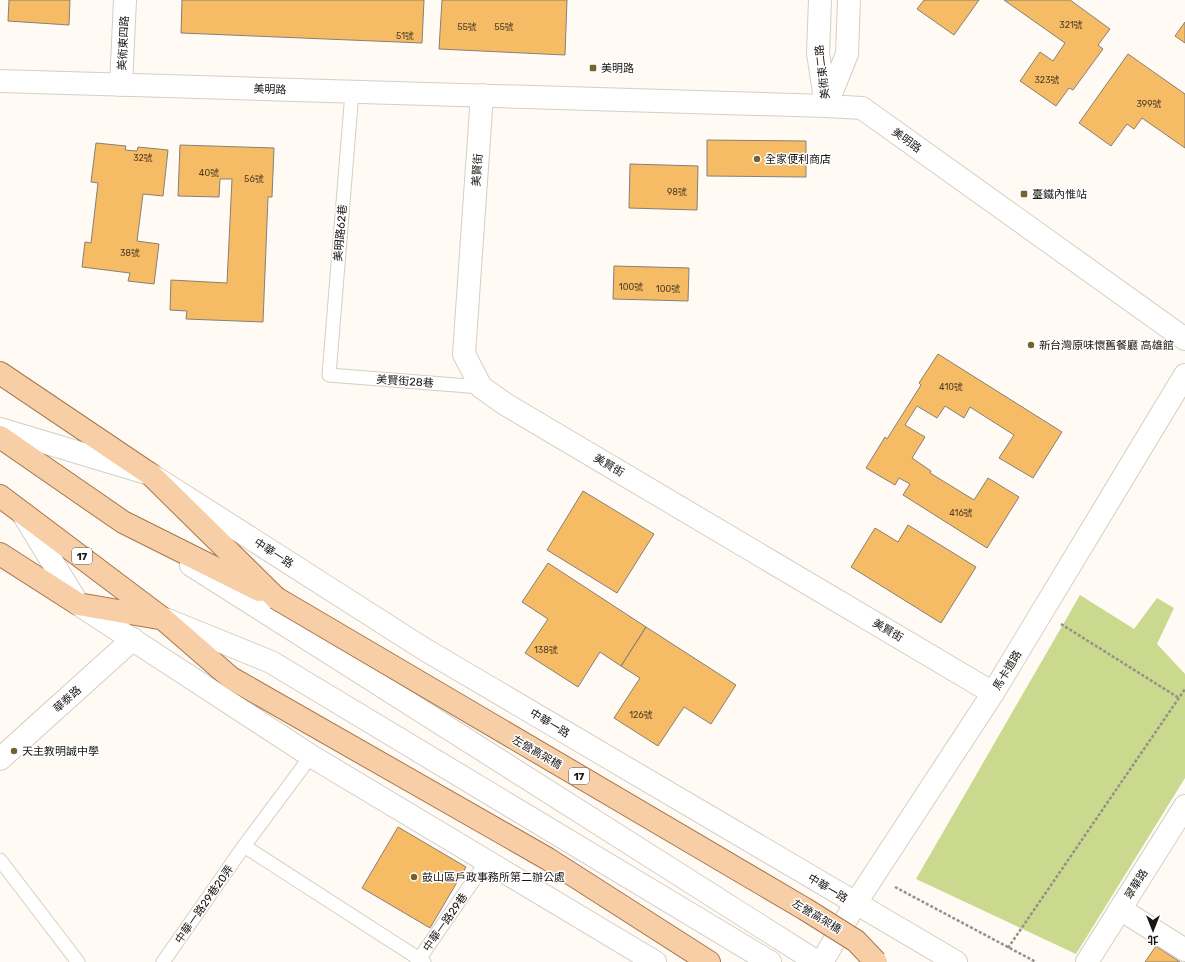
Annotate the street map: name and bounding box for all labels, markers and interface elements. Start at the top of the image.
street label: 美術東四路 [116,15,131,71]
house number: 321號 [1059,20,1083,30]
house number: 55號 [457,22,477,32]
house number: 55號 [494,22,514,32]
house number: 51號 [396,31,414,41]
street label: 美術東二路 [813,44,832,100]
place label: 美明路 [601,62,634,75]
marker: 美明路 [588,63,598,73]
house number: 323號 [1034,75,1060,85]
street label: 美明路 [253,82,287,97]
house number: 399號 [1136,99,1162,109]
street label: 美明路 [890,125,924,155]
house number: 32號 [133,153,153,163]
street label: 美賢街 [470,153,485,187]
place label: 全家便利商店 [765,153,831,166]
marker: 全家便利商店 [752,154,762,164]
house number: 40號 [199,168,219,178]
house number: 56號 [244,174,264,184]
house number: 98號 [667,187,687,197]
place label: 臺鐵內惟站 [1032,188,1087,201]
marker: 臺鐵內惟站 [1019,189,1029,199]
street label: 美明路62巷 [332,204,349,262]
house number: 38號 [120,248,140,258]
house number: 100號 [619,282,643,292]
house number: 100號 [656,284,680,294]
place label: 新台灣原味懷舊餐廳 高雄館 [1039,339,1174,352]
marker: 新台灣原味懷舊餐廳 高雄館 [1026,340,1036,350]
street label: 美賢街28巷 [376,373,434,390]
house number: 410號 [939,382,963,392]
street label: 美賢街 [591,451,626,479]
house number: 416號 [949,508,973,518]
street label: 中華一路 [252,536,296,571]
road number: 17 [72,548,92,564]
street label: 美賢街 [870,616,905,644]
house number: 138號 [534,645,558,655]
street label: 馬卡道路 [991,648,1024,692]
street label: 華泰路 [51,684,84,715]
street label: 中華一路 [528,707,572,740]
house number: 126號 [629,710,653,720]
street label: 左營高架橋 [510,733,564,772]
place label: 天主教明誠中學 [22,745,99,758]
marker: 天主教明誠中學 [9,746,19,756]
road number: 17 [569,768,589,784]
street label: 中華一路29巷20弄 [173,863,236,946]
street label: 翠華路 [1122,867,1151,902]
place label: 鼓山區戶政事務所第二辦公處 [422,871,565,884]
marker: 鼓山區戶政事務所第二辦公處 [409,872,419,882]
street label: 中華一路 [806,872,850,905]
street label: 中華一路29巷 [421,891,470,954]
street label: 左營高架橋 [790,897,844,936]
north arrow [1133,910,1173,950]
text: 北 [1148,933,1159,946]

